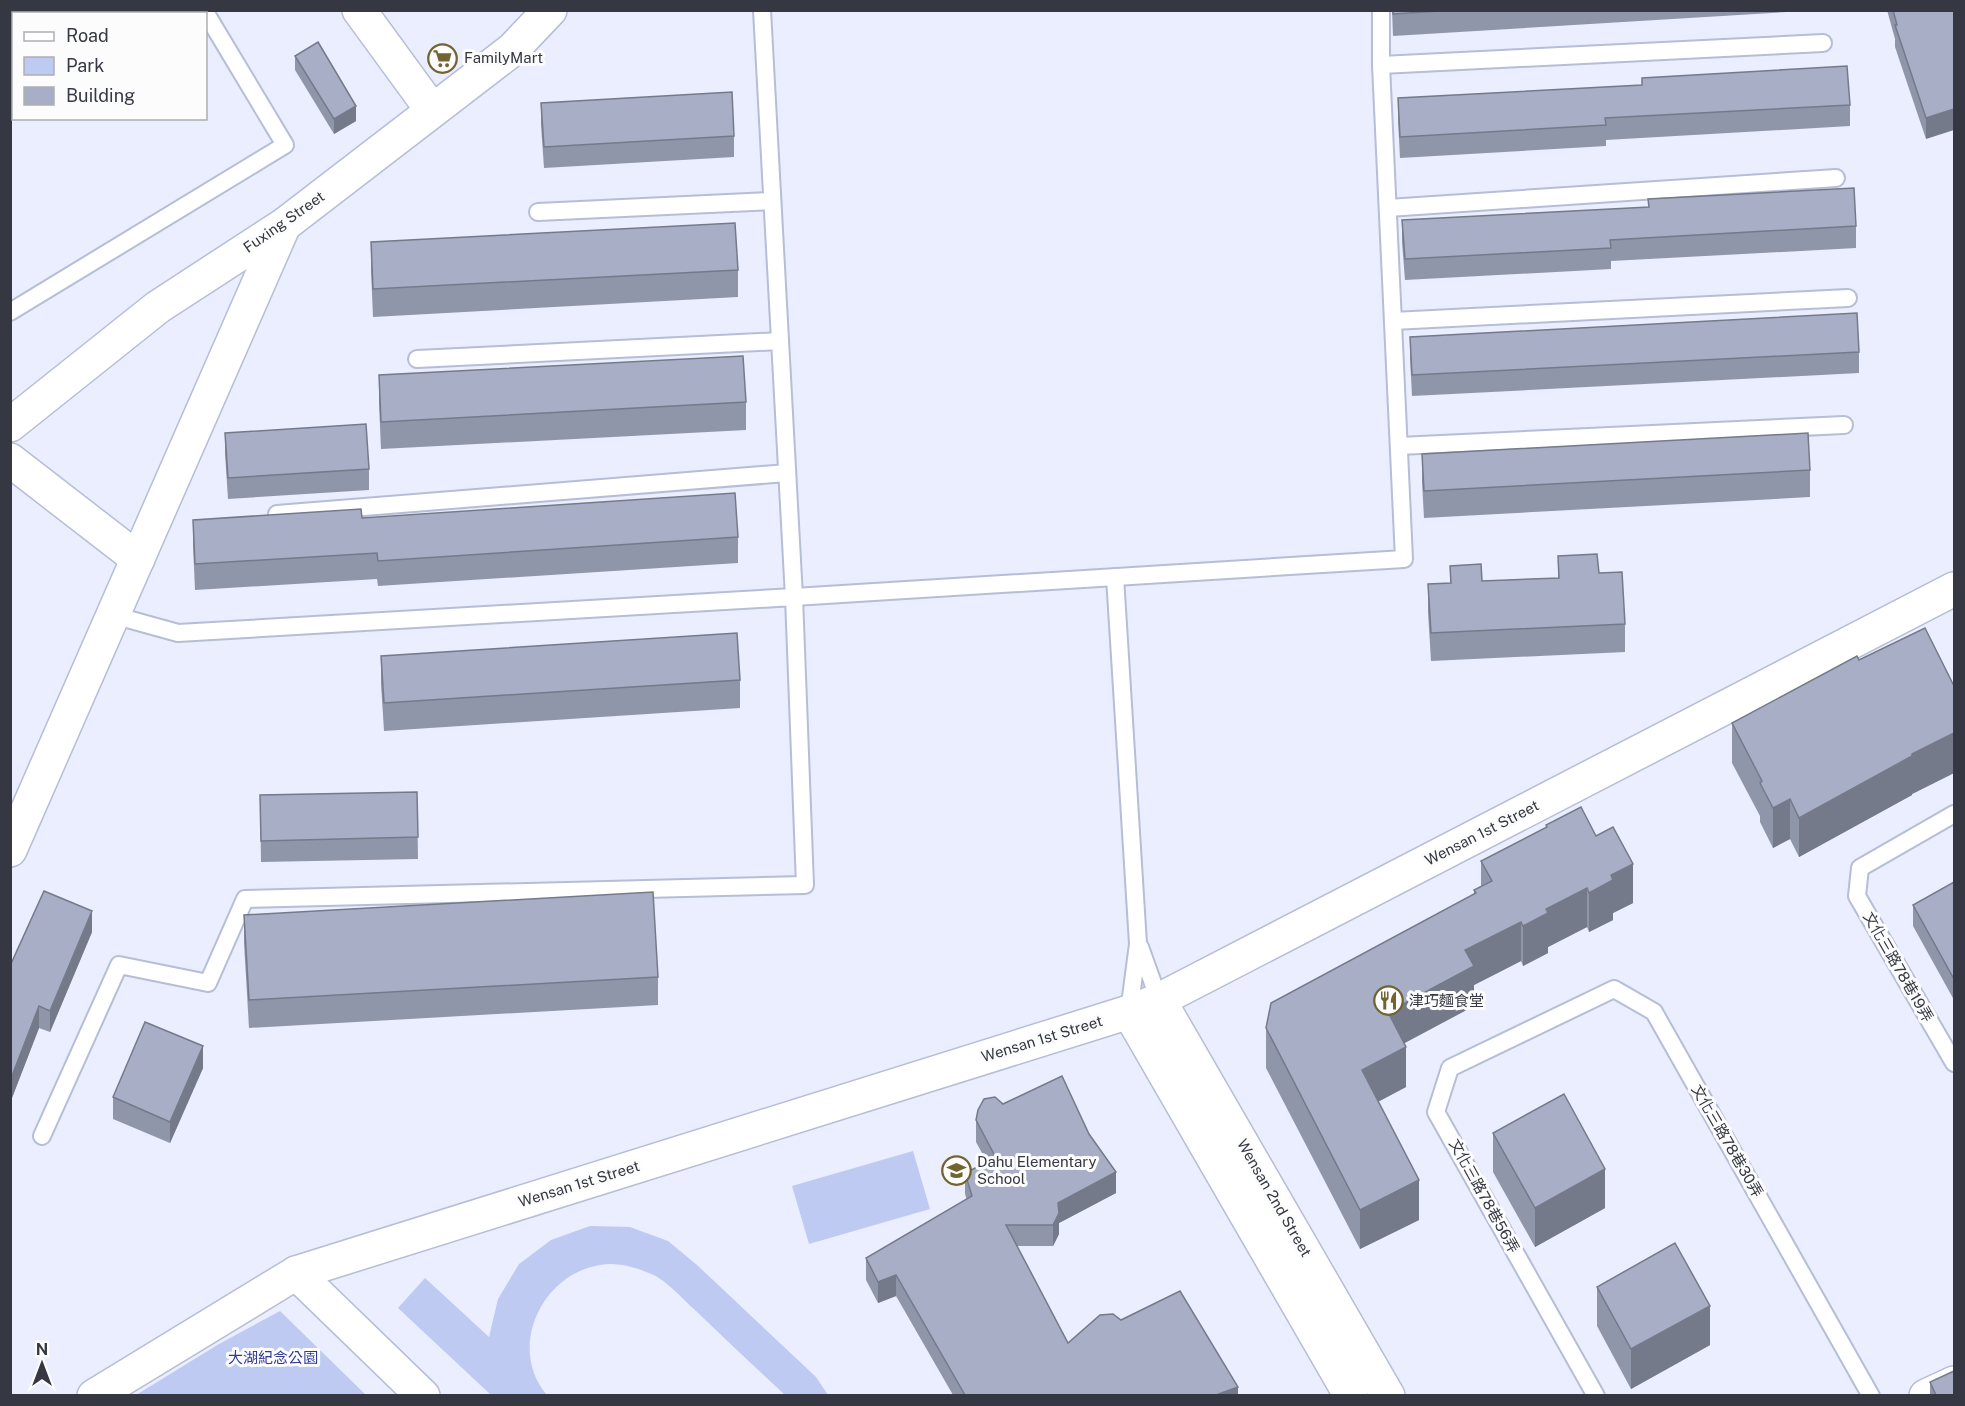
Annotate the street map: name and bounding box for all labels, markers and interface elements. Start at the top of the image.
legend [12,12,207,120]
text: Road [66,25,109,46]
supermarket icon: FamilyMart [427,42,459,74]
place label: FamilyMart [464,49,543,66]
text: Park [66,55,104,76]
text: Building [66,85,135,106]
street label: Fuxing Street [240,187,328,256]
street label: Wensan 1st Street [1422,796,1542,869]
street label: 文化三路78巷19弄 [1860,909,1937,1025]
restaurant icon: 津巧麵食堂 [1372,985,1404,1017]
place label: 津巧麵食堂 [1409,992,1484,1009]
street label: Wensan 1st Street [979,1012,1105,1065]
street label: 文化三路78巷30弄 [1688,1082,1767,1200]
street label: Wensan 2nd Street [1234,1136,1315,1260]
street label: 文化三路78巷56弄 [1446,1136,1523,1256]
place label: Dahu Elementary School [977,1153,1096,1187]
school or university icon: Dahu Elementary School [940,1155,972,1187]
street label: Wensan 1st Street [516,1157,642,1210]
north arrow [12,1334,72,1394]
text: N [36,1340,48,1359]
park label: 大湖紀念公園 [228,1349,318,1366]

